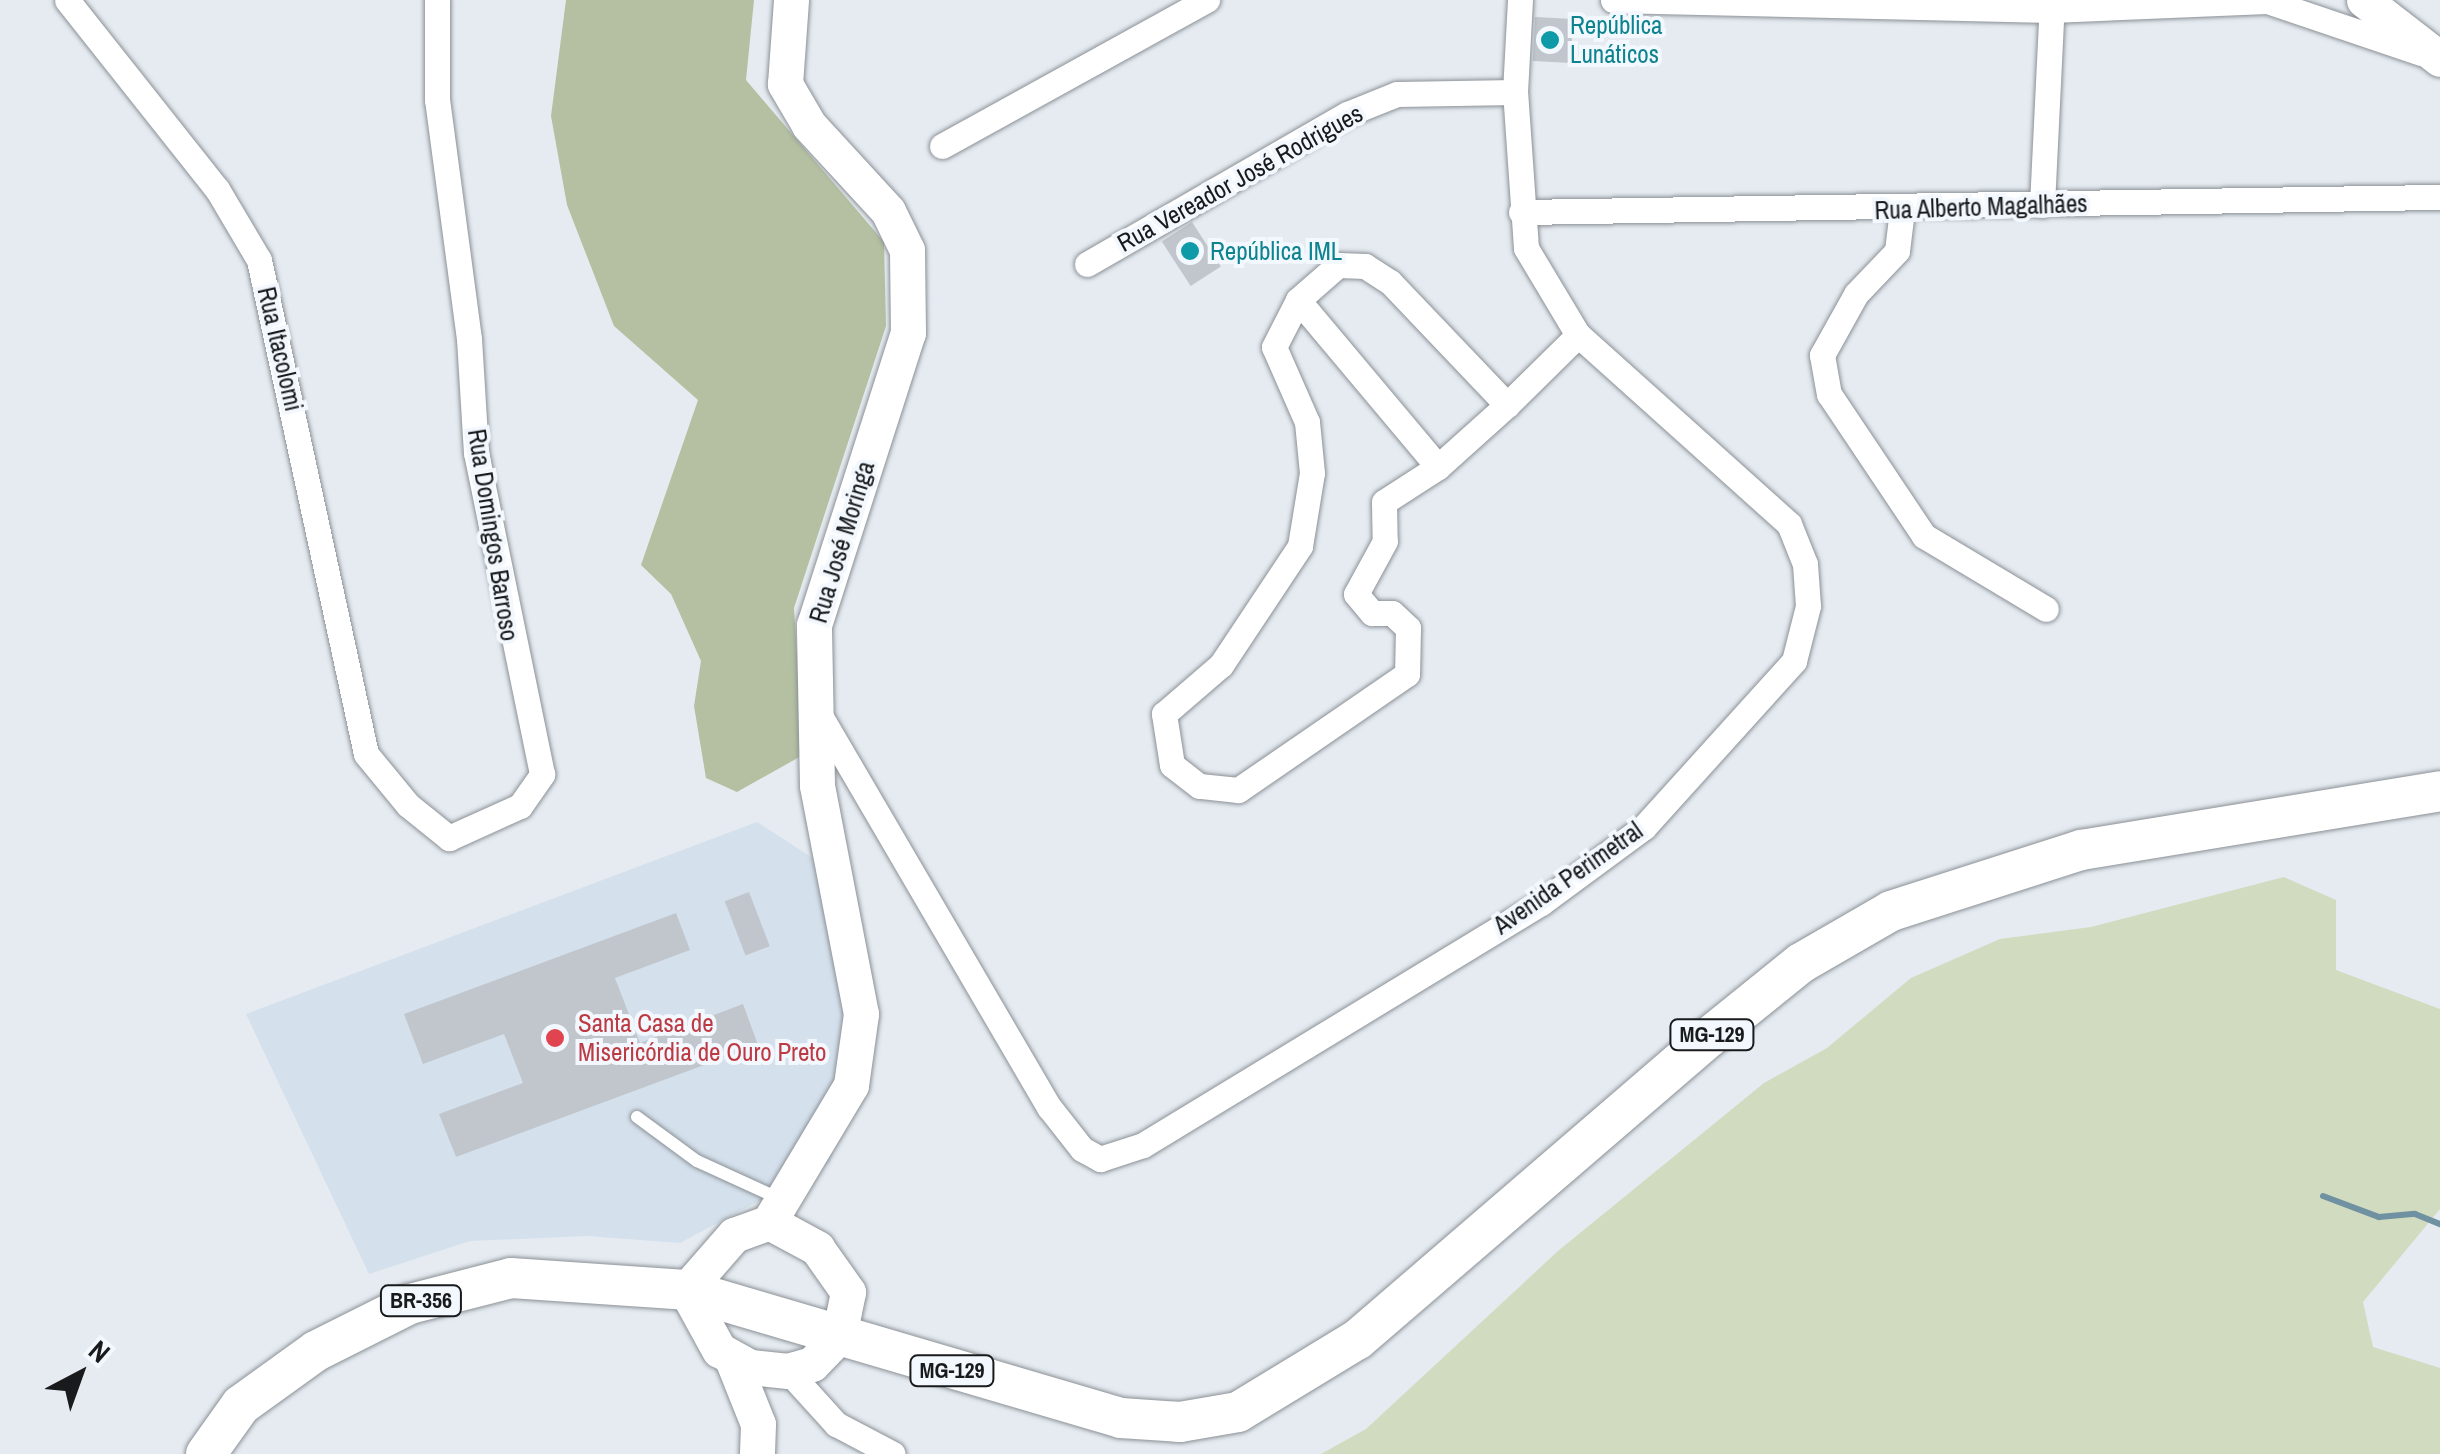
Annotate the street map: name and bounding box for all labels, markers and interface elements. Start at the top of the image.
place label: República Lunáticos [1570,11,1662,70]
marker: República Lunáticos [1539,29,1561,51]
street label: Rua Vereador José Rodrigues [1112,98,1368,258]
street label: Rua Alberto Magalhães [1873,188,2089,226]
place label: República IML [1210,236,1342,266]
marker: República IML [1179,240,1201,262]
street label: Rua Itacolomi [251,284,309,414]
street label: Rua Domingos Barroso [461,427,525,643]
street label: Rua José Moringa [803,458,881,626]
street label: Avenida Perimetral [1488,815,1648,941]
place label: Santa Casa de Misericórdia de Ouro Preto [578,1009,826,1068]
road number: MG-129 [1667,1018,1757,1052]
marker: Santa Casa de Misericórdia de Ouro Preto [542,1025,568,1051]
road number: BR-356 [378,1284,464,1318]
north arrow [30,1324,130,1424]
text: N [81,1332,118,1371]
road number: MG-129 [907,1354,997,1388]

